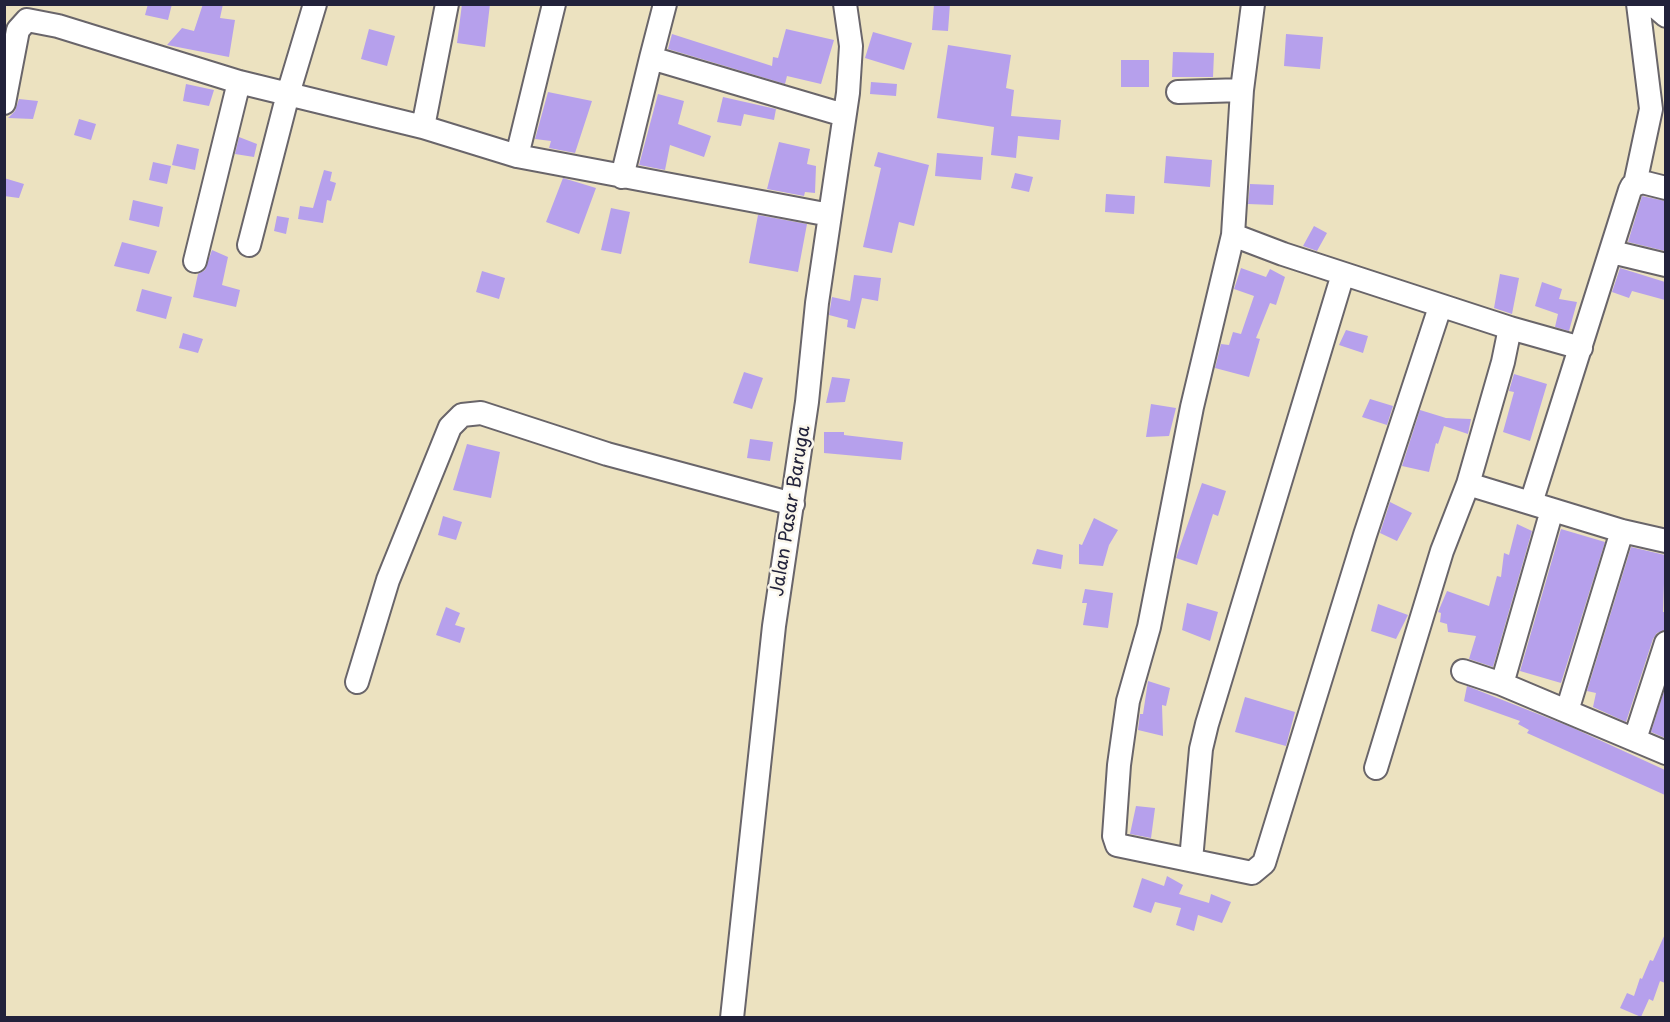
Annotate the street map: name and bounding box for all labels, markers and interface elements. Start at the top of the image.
street label: Jalan Pasar Baruga [767,424,815,598]

